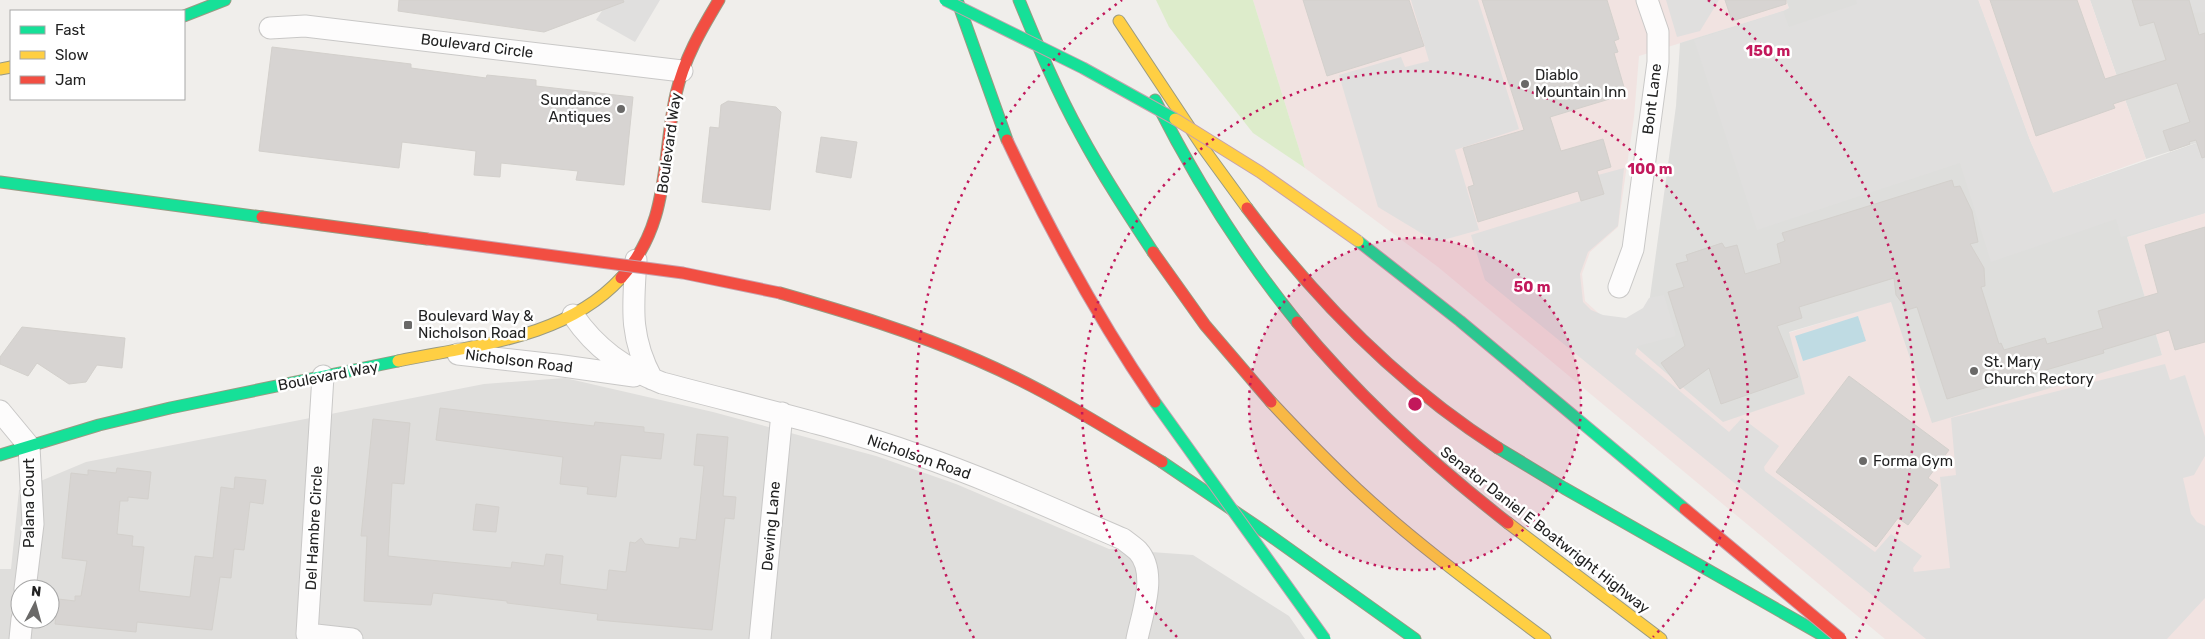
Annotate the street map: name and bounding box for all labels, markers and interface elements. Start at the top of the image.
legend [10,10,185,100]
text: Fast [55,21,85,39]
street label: Boulevard Circle [420,30,534,62]
text: 150 m [1746,42,1790,60]
text: Slow [55,46,88,64]
street label: Bont Lane [1639,62,1665,136]
place label: Diablo Mountain Inn [1535,66,1626,101]
text: Jam [55,71,86,89]
marker: Diablo Mountain Inn [1519,78,1531,90]
place label: Sundance Antiques [541,91,611,126]
street label: Boulevard Way [653,91,685,195]
marker: Sundance Antiques [615,103,627,115]
text: 100 m [1628,160,1672,178]
text: 50 m [1514,278,1550,296]
place label: Boulevard Way & Nicholson Road [418,307,534,342]
marker: Boulevard Way & Nicholson Road [402,319,414,331]
street label: Nicholson Road [464,345,574,377]
place label: St. Mary Church Rectory [1984,353,2094,388]
street label: Boulevard Way [276,357,380,395]
marker: St. Mary Church Rectory [1968,365,1980,377]
centre of rings [1406,395,1424,413]
street label: Nicholson Road [865,431,973,483]
street label: Senator Daniel E Boatwright Highway [1437,443,1653,617]
place label: Forma Gym [1873,452,1953,470]
marker: Forma Gym [1857,455,1869,467]
street label: Palana Court [20,458,38,548]
street label: Del Hambre Circle [302,465,326,591]
street label: Dewing Lane [758,480,784,572]
north arrow [10,579,60,629]
text: N [30,583,42,601]

